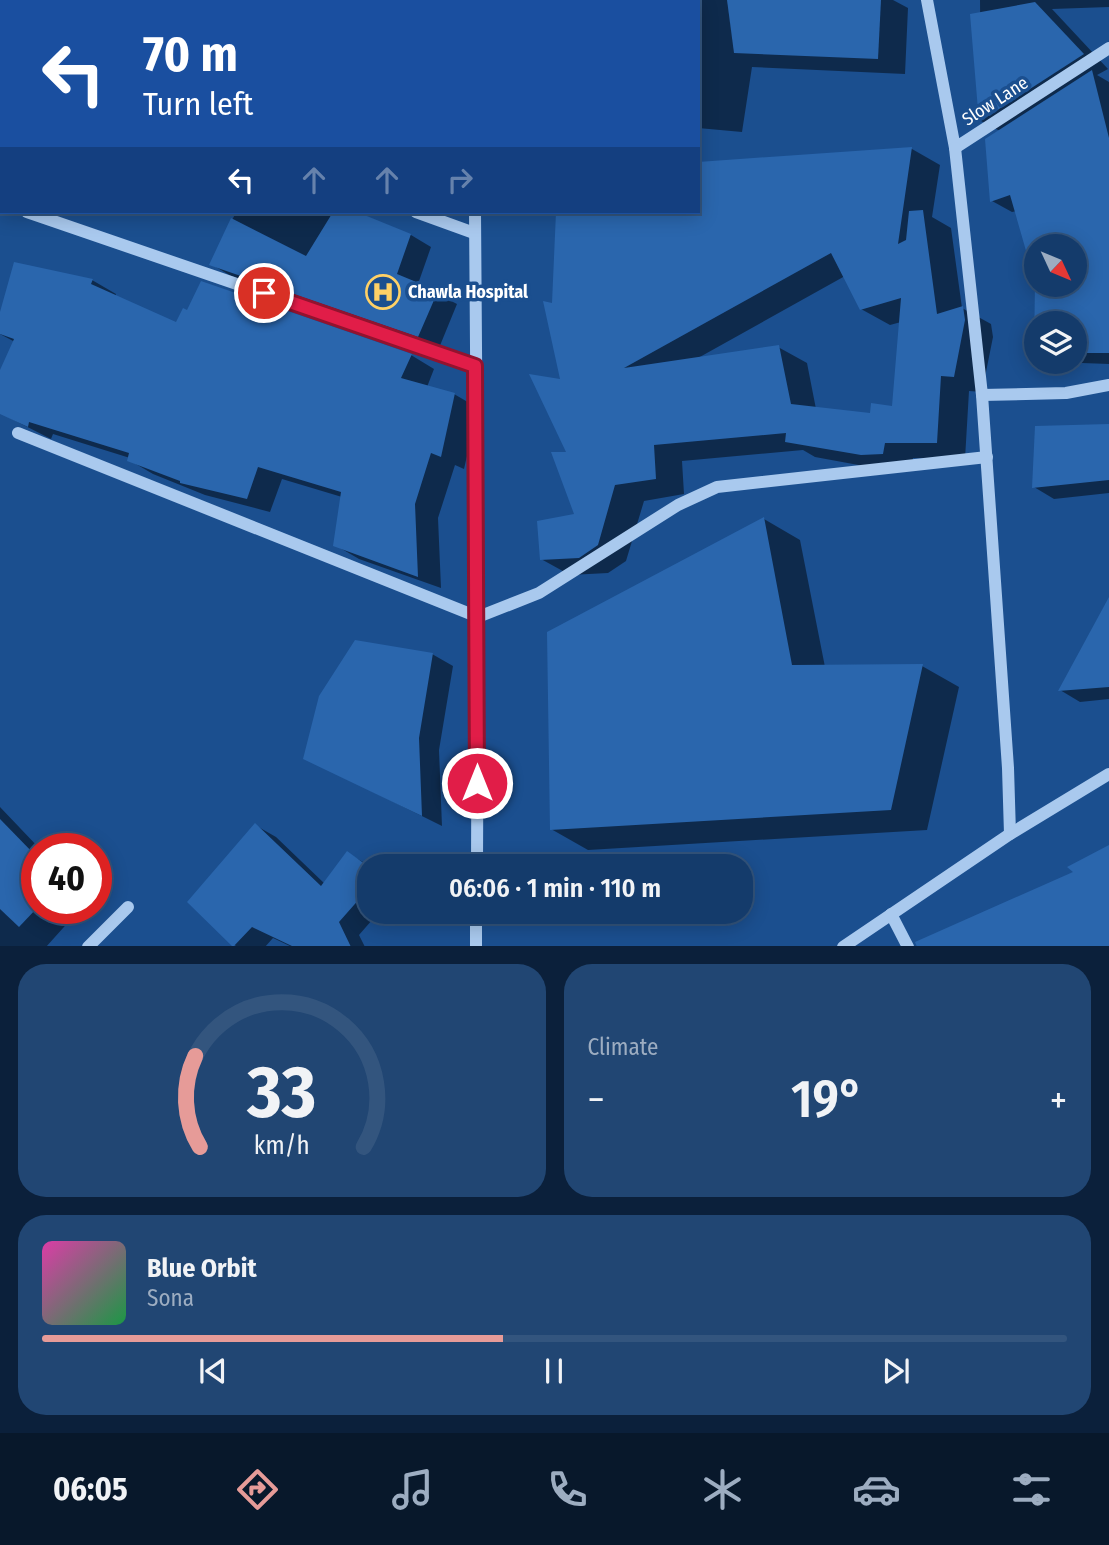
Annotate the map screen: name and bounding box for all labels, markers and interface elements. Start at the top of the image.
text: 70 m [143,25,238,84]
icon: left [28,28,119,119]
street label: Slow Lane [958,72,1032,130]
text: Turn left [143,85,253,123]
icon: left [222,161,260,199]
icon: ahead [295,161,333,199]
icon: ahead [368,161,406,199]
icon: right [441,161,479,199]
north arrow [1024,234,1087,298]
map controls [1024,234,1087,374]
pin [234,263,294,323]
hospital icon: Chawla Hospital [364,273,402,311]
icon: arrive [245,274,283,312]
place label: Chawla Hospital [408,281,528,303]
button: layers [1024,311,1087,374]
position arrow [440,746,514,820]
speed limit sign: 40 [21,833,112,924]
text: 06:06 · 1 min · 110 m [449,873,661,904]
text: Climate [588,1033,658,1061]
text: 33 [246,1049,316,1136]
text: 19° [791,1068,863,1131]
text: − [588,1077,605,1123]
text: + [1050,1077,1067,1123]
text: km/h [254,1130,310,1160]
text: Blue Orbit [147,1253,257,1284]
text: Sona [147,1284,194,1312]
icon: previous [194,1352,232,1390]
icon: pause [535,1352,573,1390]
icon: next [877,1352,915,1390]
icon: directions [233,1465,282,1514]
icon: music [388,1465,437,1514]
icon: phone [543,1465,592,1514]
icon: climate [698,1465,747,1514]
icon: car [852,1465,901,1514]
icon: filters [1007,1465,1056,1514]
text: 06:05 [53,1470,128,1508]

